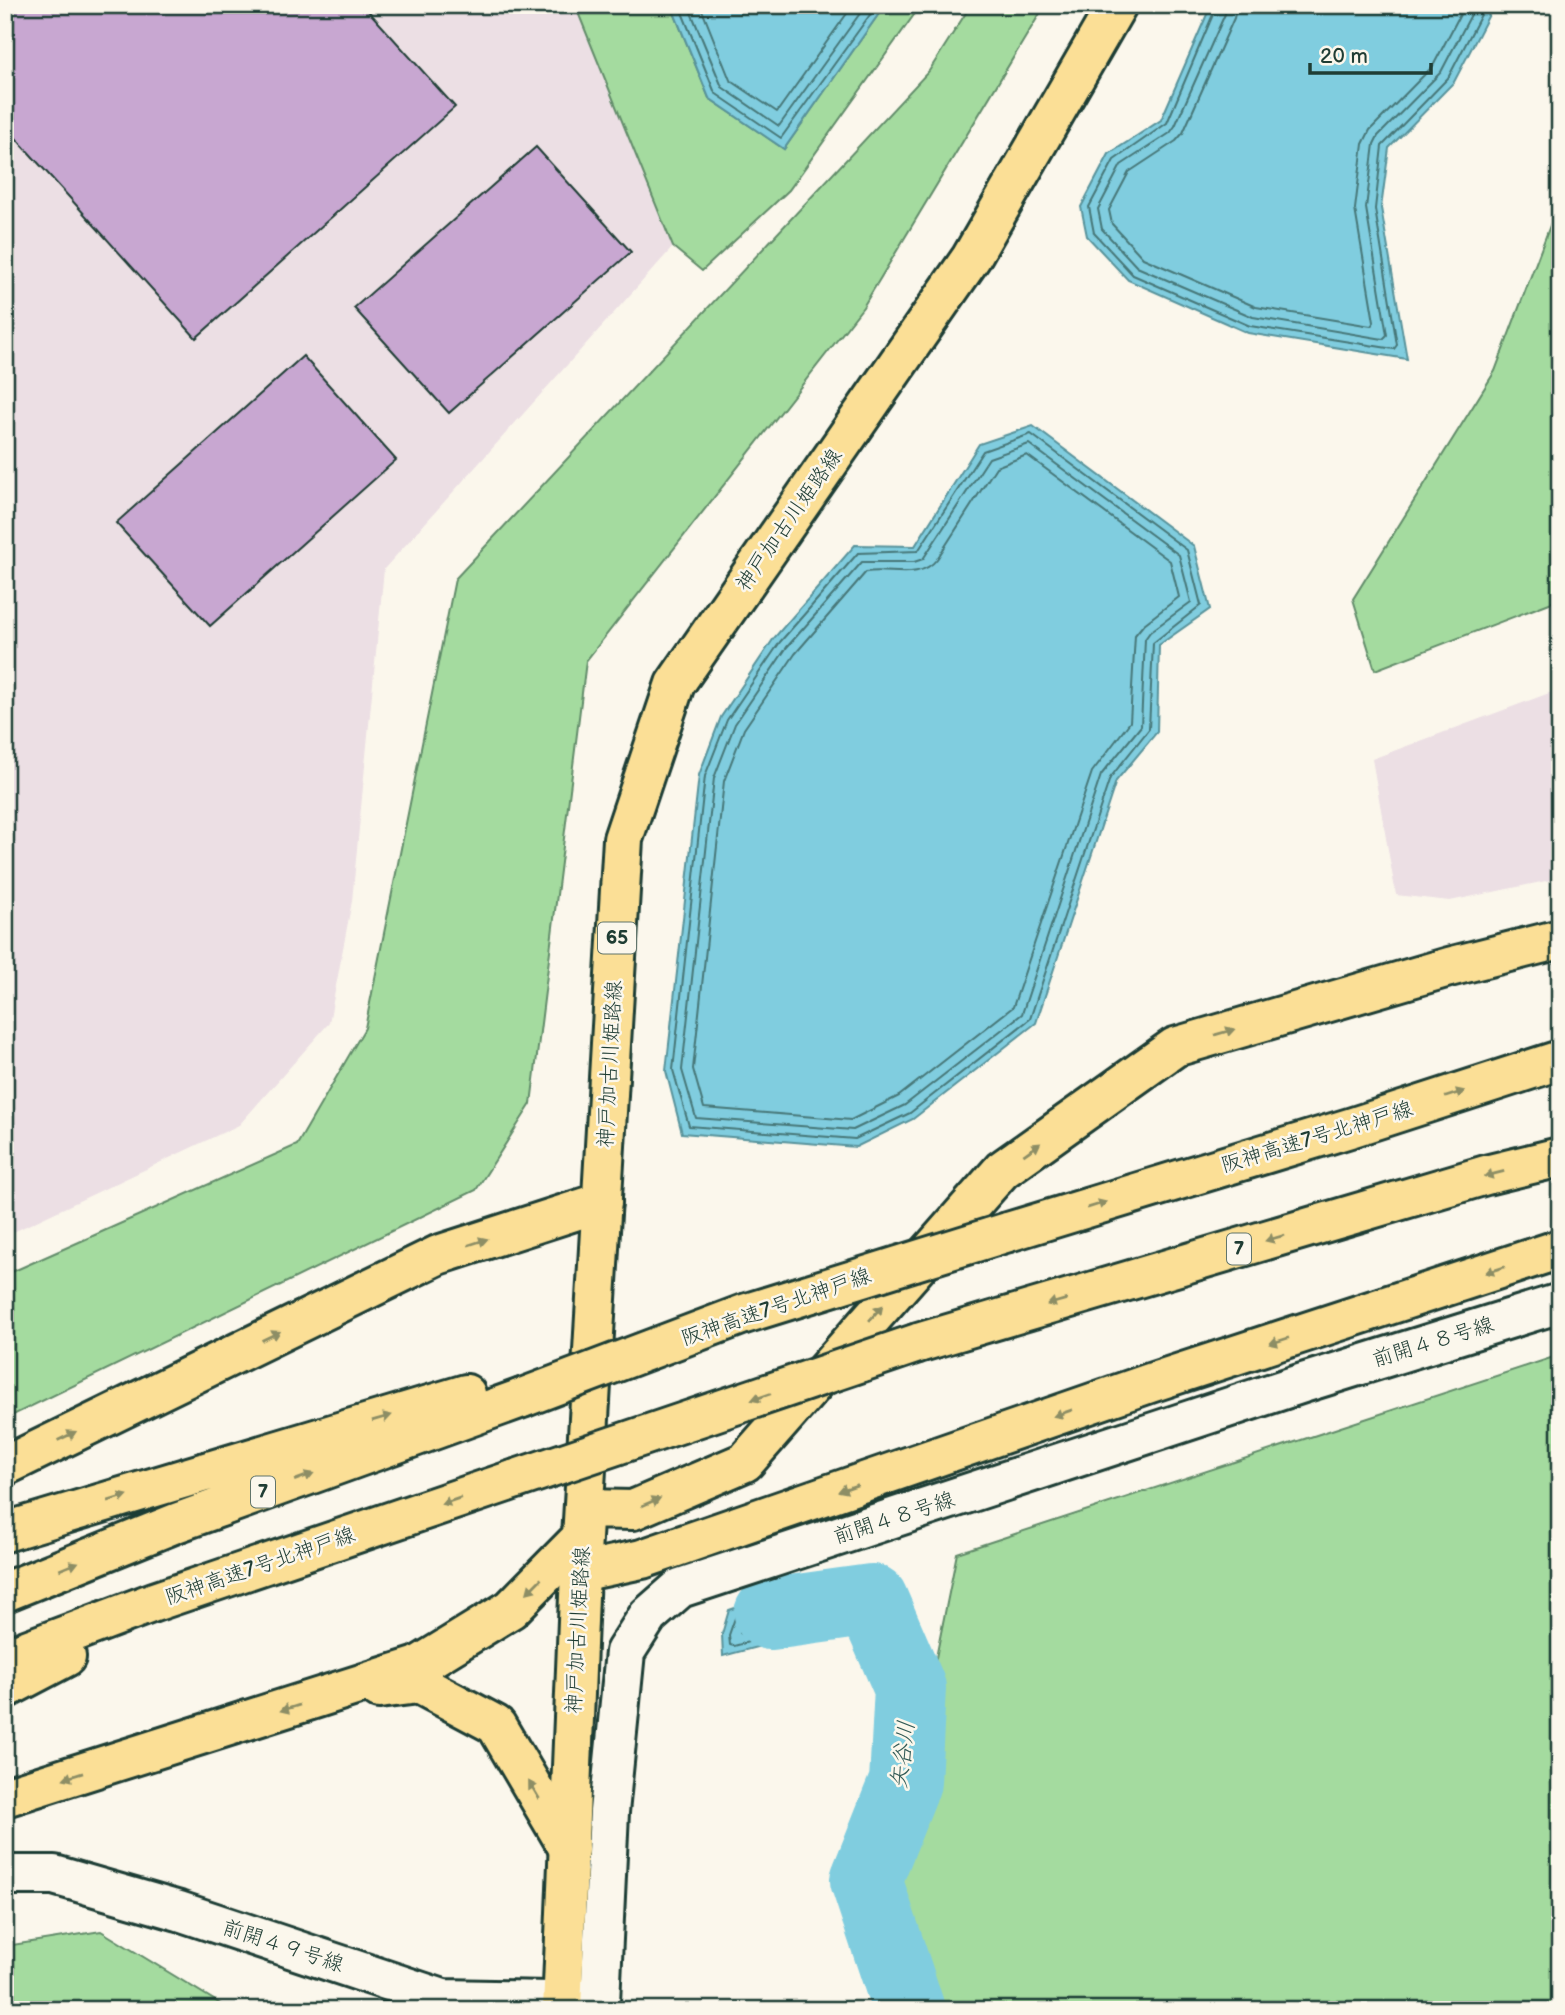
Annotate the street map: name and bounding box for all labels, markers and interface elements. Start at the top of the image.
scale bar [1310,32,1430,76]
text: 20 m [1320,44,1368,69]
street label: 神戸加古川姫路線 [731,444,847,596]
road number: 65 [598,922,636,954]
street label: 神戸加古川姫路線 [593,979,627,1149]
one-way arrow [1215,1027,1236,1037]
one-way arrow [1445,1088,1466,1099]
street label: 阪神高速7号北神戸線 [1218,1096,1416,1178]
one-way arrow [1023,1142,1041,1156]
one-way arrow [1482,1169,1504,1180]
one-way arrow [1087,1199,1108,1209]
road number: 7 [1227,1233,1251,1264]
one-way arrow [1265,1233,1286,1243]
one-way arrow [467,1236,488,1247]
street label: 阪神高速7号北神戸線 [678,1263,874,1351]
one-way arrow [1484,1265,1505,1276]
one-way arrow [1046,1298,1067,1308]
one-way arrow [868,1304,884,1322]
street label: 前開４８号線 [1369,1312,1497,1372]
one-way arrow [261,1331,281,1342]
one-way arrow [1268,1336,1289,1347]
one-way arrow [750,1392,771,1402]
one-way arrow [1052,1408,1073,1419]
one-way arrow [372,1412,393,1422]
one-way arrow [57,1431,77,1442]
one-way arrow [294,1471,315,1482]
road number: 7 [251,1476,275,1508]
one-way arrow [838,1483,859,1494]
street label: 前開４８号線 [830,1487,958,1549]
one-way arrow [107,1493,128,1503]
one-way arrow [440,1496,461,1507]
one-way arrow [641,1496,661,1508]
street label: 阪神高速7号北神戸線 [162,1522,358,1610]
street label: 神戸加古川姫路線 [561,1545,595,1715]
one-way arrow [58,1561,79,1572]
one-way arrow [526,1577,543,1594]
one-way arrow [279,1703,300,1713]
water label: 矢谷川 [885,1719,921,1791]
one-way arrow [62,1771,83,1781]
one-way arrow [528,1780,540,1799]
street label: 前開４９号線 [219,1915,347,1977]

